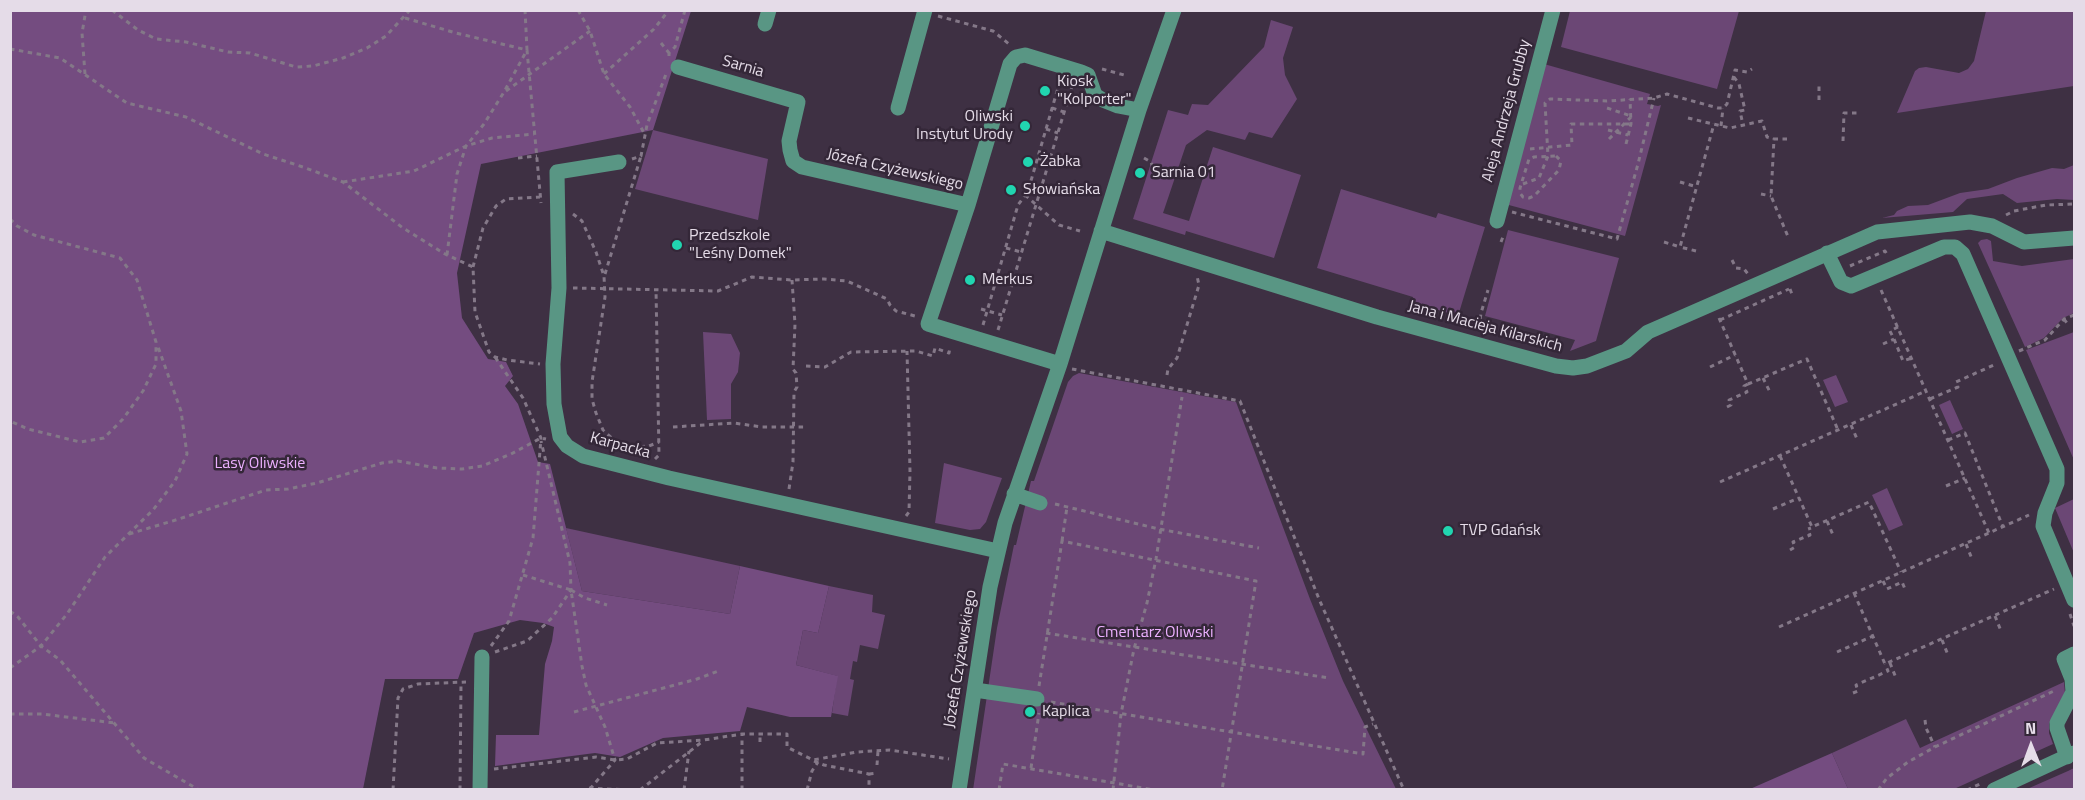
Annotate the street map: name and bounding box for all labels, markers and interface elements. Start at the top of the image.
street label: Aleja Andrzeja Grubby [1479,37,1535,185]
street label: Sarnia [720,52,766,82]
place label: Kiosk "Kolporter" [1057,72,1132,110]
marker: Kiosk "Kolporter" [1038,84,1052,98]
place label: Oliwski Instytut Urody [916,107,1013,145]
marker: Oliwski Instytut Urody [1018,119,1032,133]
street label: Józefa Czyżewskiego [825,145,965,195]
place label: Żabka [1040,152,1081,172]
marker: Żabka [1021,155,1035,169]
place label: Sarnia 01 [1152,163,1216,183]
marker: Sarnia 01 [1133,166,1147,180]
place label: Słowiańska [1023,180,1100,200]
marker: Słowiańska [1004,183,1018,197]
place label: Przedszkole "Leśny Domek" [689,226,792,264]
marker: Przedszkole "Leśny Domek" [670,238,684,252]
place label: Merkus [982,270,1033,290]
marker: Merkus [963,273,977,287]
street label: Jana i Macieja Kilarskich [1406,297,1564,357]
street label: Karpacka [588,429,652,463]
park label: Lasy Oliwskie [215,454,305,474]
place label: TVP Gdańsk [1460,521,1541,541]
marker: TVP Gdańsk [1441,524,1455,538]
street label: Józefa Czyżewskiego [941,589,981,729]
park label: Cmentarz Oliwski [1096,623,1214,643]
place label: Kaplica [1042,702,1090,722]
marker: Kaplica [1023,705,1037,719]
north arrow [2001,716,2061,776]
text: N [2025,716,2036,740]

